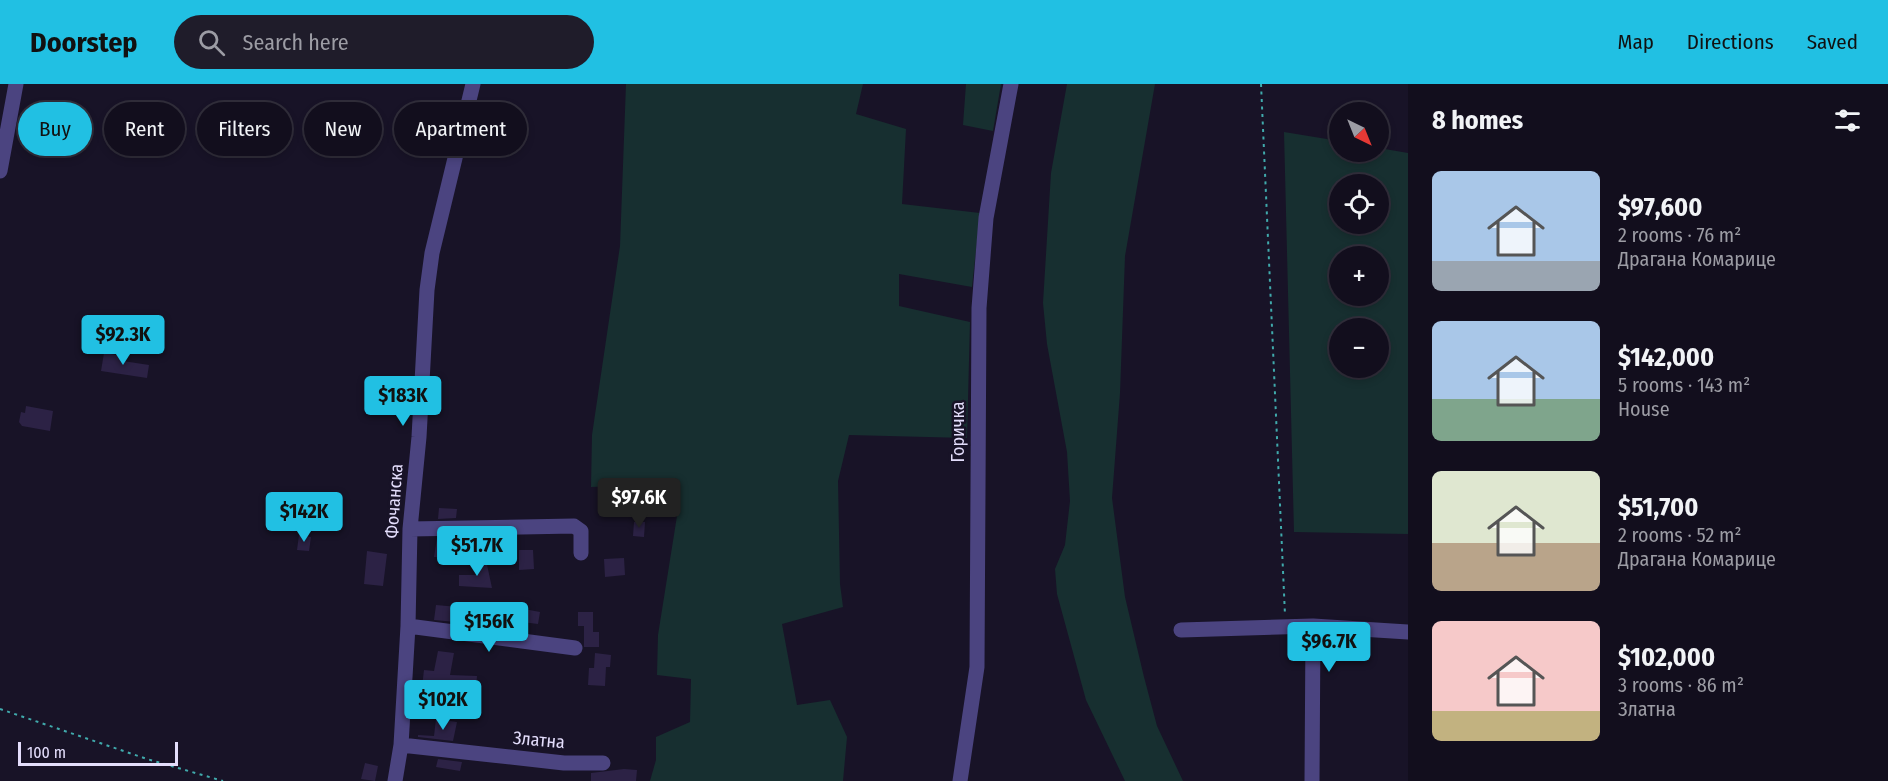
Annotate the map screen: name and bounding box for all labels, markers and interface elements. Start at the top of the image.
search box [174,15,594,69]
text: Doorstep [30,26,138,59]
icon: search [195,26,228,59]
text: Search here [243,29,349,56]
text: Map [1617,29,1654,55]
text: Directions [1687,29,1774,55]
text: Saved [1807,29,1858,55]
chip: Buy [18,102,92,156]
chip: Rent [104,102,185,156]
chip: Filters [197,102,292,156]
chip: New [304,102,382,156]
chip: Apartment [394,102,527,156]
north arrow [1329,102,1389,162]
map controls [1329,102,1389,378]
icon: filters [1831,104,1864,137]
text: 8 homes [1432,105,1523,136]
button: locate [1329,174,1389,234]
text: $97,600 [1618,192,1702,223]
icon: home [1480,195,1552,267]
text: 2 rooms · 76 m² [1618,223,1741,247]
button: + [1329,246,1389,306]
text: Драгана Комарице [1618,247,1776,271]
pin: $92.3K [74,315,172,366]
button: − [1329,318,1389,378]
text: $92.3K [96,322,150,346]
text: $142,000 [1618,342,1714,373]
icon: home [1480,345,1552,417]
text: 5 rooms · 143 m² [1618,373,1750,397]
pin: $183K [361,376,445,427]
text: $183K [378,383,428,407]
text: House [1618,397,1670,421]
street label: Горичка [947,401,969,463]
street label: Фочанска [380,463,408,539]
pin: $97.6K [590,478,688,529]
text: $97.6K [612,485,666,509]
pin: $142K [262,492,346,543]
text: $51,700 [1618,492,1698,523]
icon: home [1480,495,1552,567]
text: $142K [280,499,328,523]
text: 2 rooms · 52 m² [1618,523,1742,547]
pin: $51.7K [428,526,526,577]
text: $51.7K [451,533,503,557]
text: Драгана Комарице [1618,547,1776,571]
pin: $156K [447,602,531,653]
text: $156K [464,609,514,633]
pin: $96.7K [1280,622,1378,673]
text: $96.7K [1301,629,1357,653]
text: $102,000 [1618,642,1715,673]
icon: home [1480,645,1552,717]
text: 3 rooms · 86 m² [1618,673,1744,697]
pin: $102K [401,680,485,731]
text: $102K [418,687,468,711]
text: Златна [1618,697,1676,721]
street label: Златна [512,727,566,753]
scale bar [18,739,178,766]
text: 100 m [27,743,66,762]

